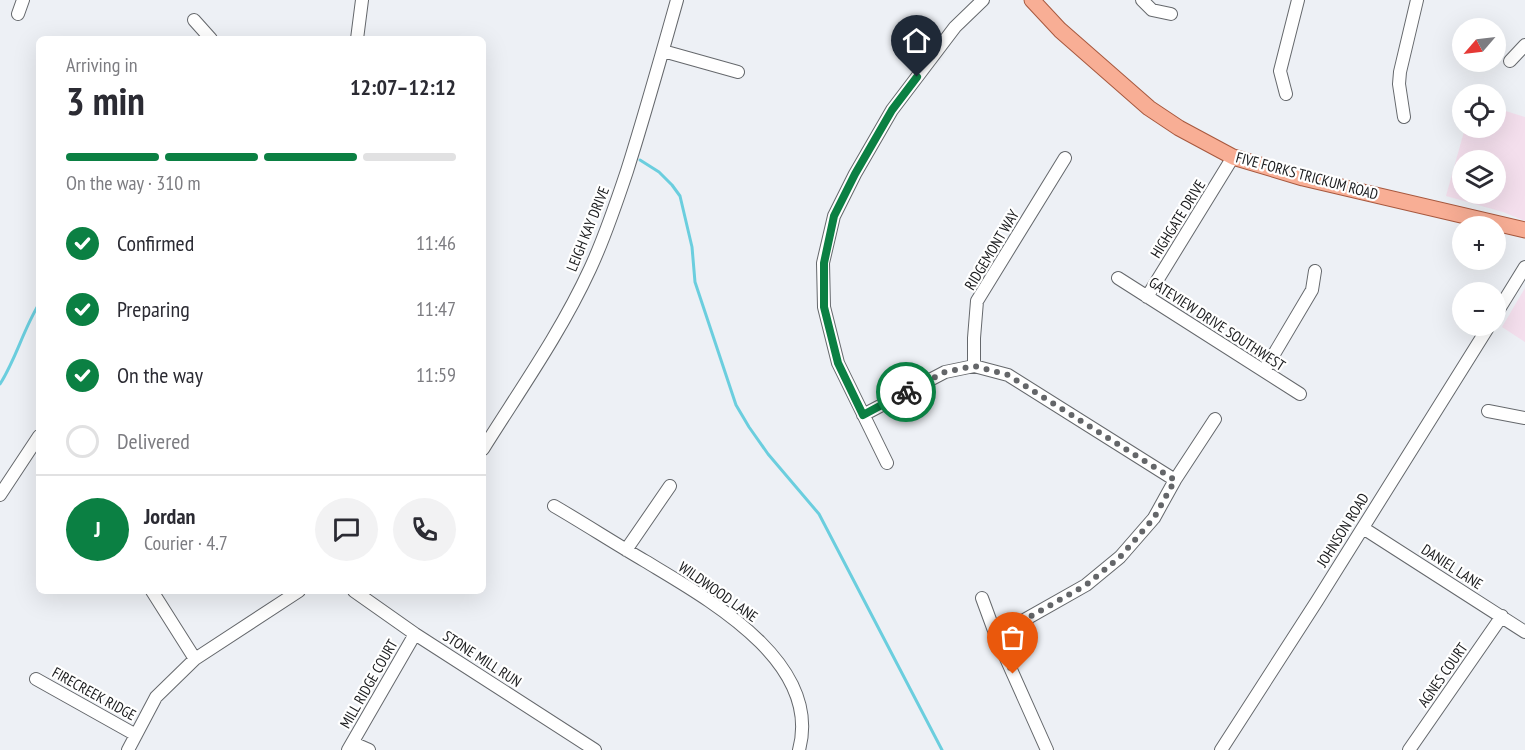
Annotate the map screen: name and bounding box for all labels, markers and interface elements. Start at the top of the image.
pin [891,15,942,77]
north arrow [1452,18,1506,72]
map controls [1452,18,1506,336]
icon: home [900,24,933,57]
text: Arriving in [66,52,138,78]
text: 12:07–12:12 [350,73,456,101]
text: 3 min [66,75,145,126]
button: locate [1452,84,1506,138]
street label: FIVE FORKS TRICKUM ROAD [1234,147,1380,204]
button: layers [1452,150,1506,204]
text: On the way · 310 m [66,170,201,196]
street label: HIGHGATE DRIVE [1146,176,1209,261]
street label: LEIGH KAY DRIVE [562,184,613,274]
street label: RIDGEMONT WAY [960,206,1023,293]
button: + [1452,216,1506,270]
icon: check [66,227,99,260]
text: Confirmed [117,229,194,257]
text: 11:46 [416,230,456,256]
street label: GATEVIEW DRIVE SOUTHWEST [1146,272,1289,375]
button: − [1452,282,1506,336]
icon: check [66,293,99,326]
text: Preparing [117,295,190,323]
text: 11:47 [416,296,456,322]
icon: check [66,359,99,392]
text: On the way [117,361,203,389]
text: 11:59 [416,362,456,388]
courier [876,362,936,422]
icon: bike [890,376,923,409]
text: Delivered [117,427,190,455]
street label: JOHNSON ROAD [1312,489,1373,571]
button: chat [315,498,378,561]
button: phone [393,498,456,561]
text: Jordan [144,502,195,530]
text: J [94,515,101,543]
text: Courier · 4.7 [144,530,228,556]
street label: DANIEL LANE [1418,540,1487,593]
street label: WILDWOOD LANE [675,557,762,626]
pin [987,612,1038,674]
icon: bag [996,621,1029,654]
street label: STONE MILL RUN [439,626,525,691]
street label: MILL RIDGE COURT [335,636,402,732]
street label: AGNES COURT [1414,639,1472,710]
street label: FIRECREEK RIDGE [49,663,139,724]

